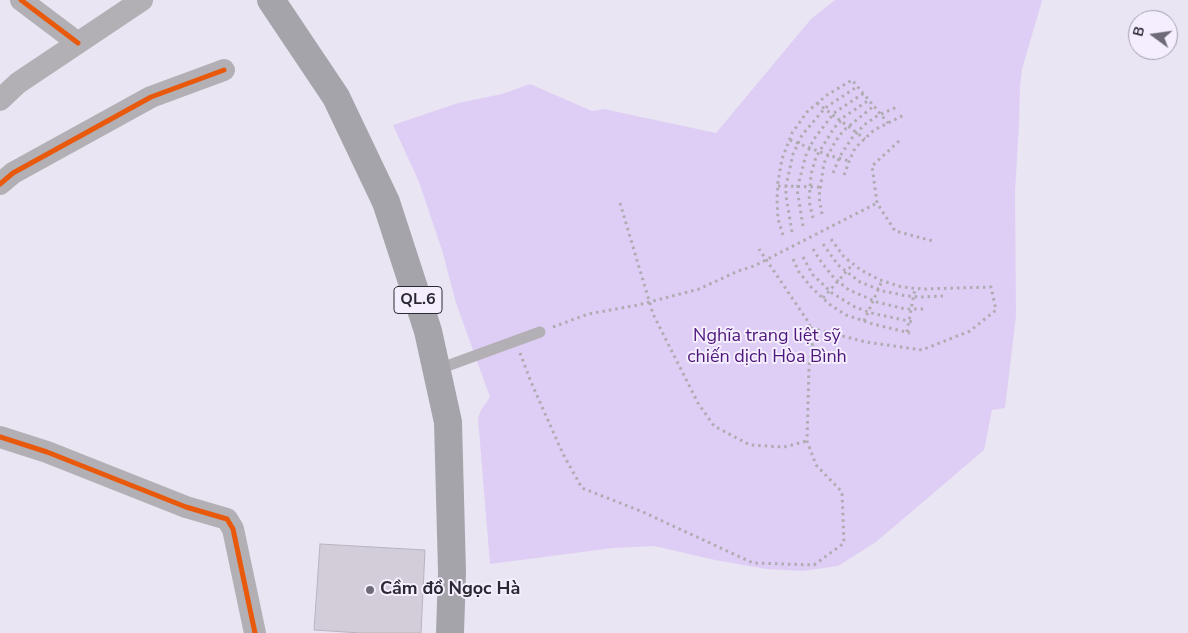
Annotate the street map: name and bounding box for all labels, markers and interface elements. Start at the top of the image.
north arrow [1128,10,1178,60]
text: B [1129,25,1149,38]
road number: QL.6 [394,286,442,314]
park label: Nghĩa trang liệt sỹ chiến dịch Hòa Bình [687,326,847,368]
place label: Cầm đồ Ngọc Hà [380,579,520,601]
marker: Cầm đồ Ngọc Hà [364,584,376,596]

